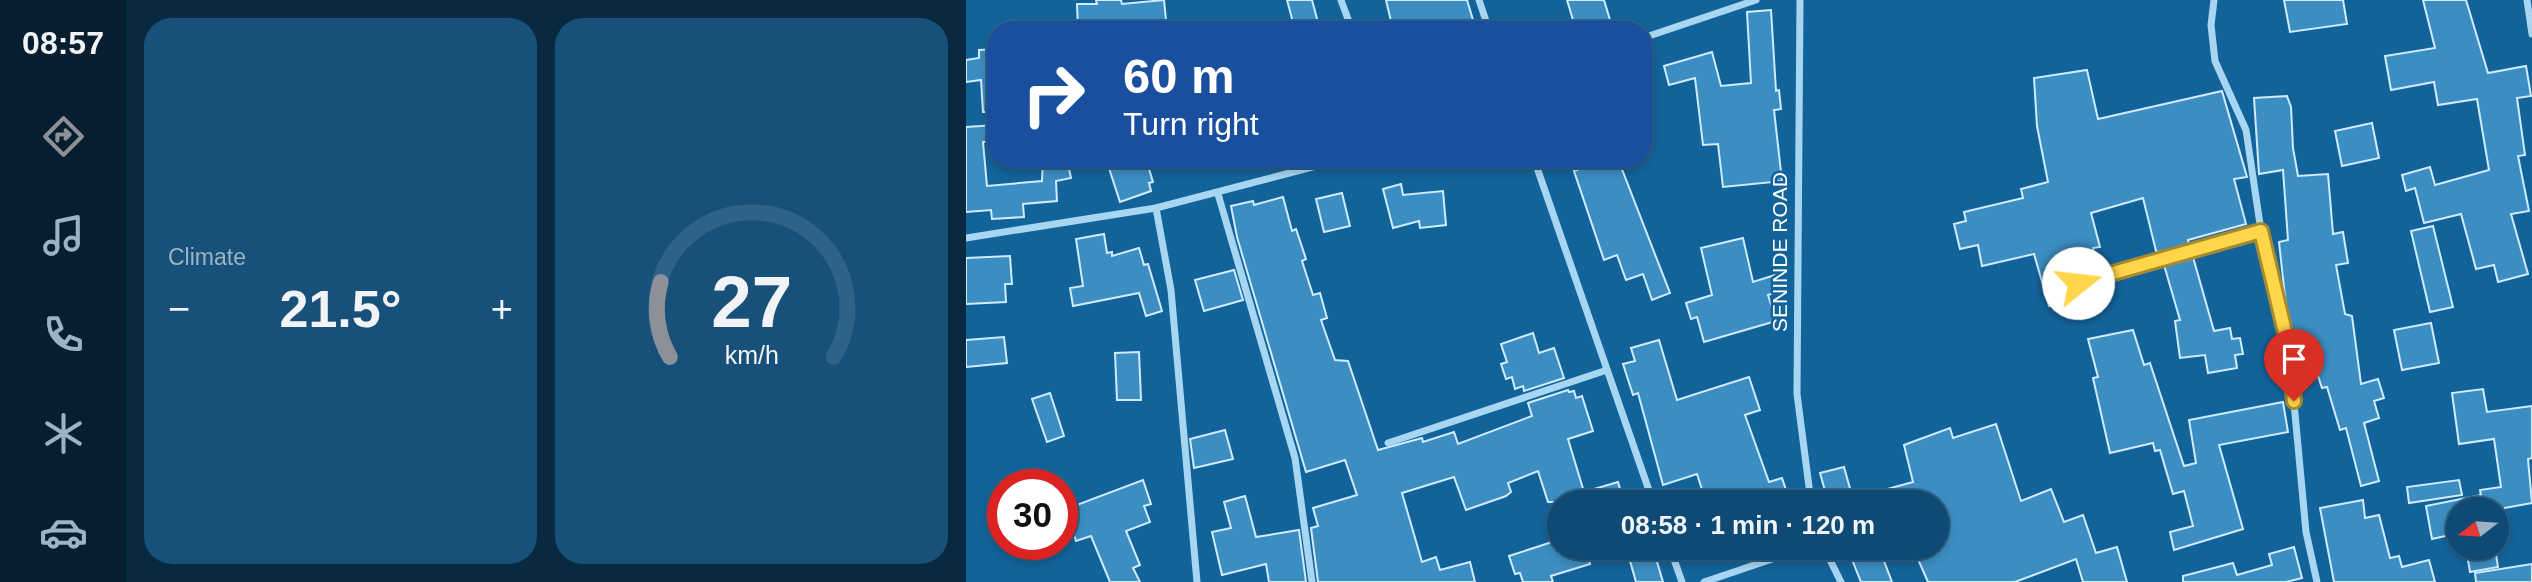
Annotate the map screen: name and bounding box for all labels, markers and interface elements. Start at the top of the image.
text: 08:57 [22,25,104,61]
icon: right [1008,49,1099,140]
text: 60 m [1123,49,1235,103]
text: Turn right [1123,106,1259,142]
icon: directions [39,112,88,161]
street label: SENINDE ROAD [1768,172,1791,332]
icon: music [39,211,88,260]
text: Climate [168,244,246,270]
position arrow [2041,246,2115,320]
text: 27 [711,261,792,342]
text: 21.5° [279,280,402,338]
text: − [168,288,190,330]
text: + [491,288,513,330]
icon: phone [39,310,88,359]
pin [2264,329,2324,401]
icon: arrive [2275,340,2313,378]
text: km/h [724,341,779,369]
icon: climate [39,409,88,458]
speed limit sign: 30 [987,469,1078,560]
north arrow [2446,497,2510,560]
map controls [2446,497,2509,560]
icon: car [39,508,88,557]
text: 08:58 · 1 min · 120 m [1621,510,1875,540]

